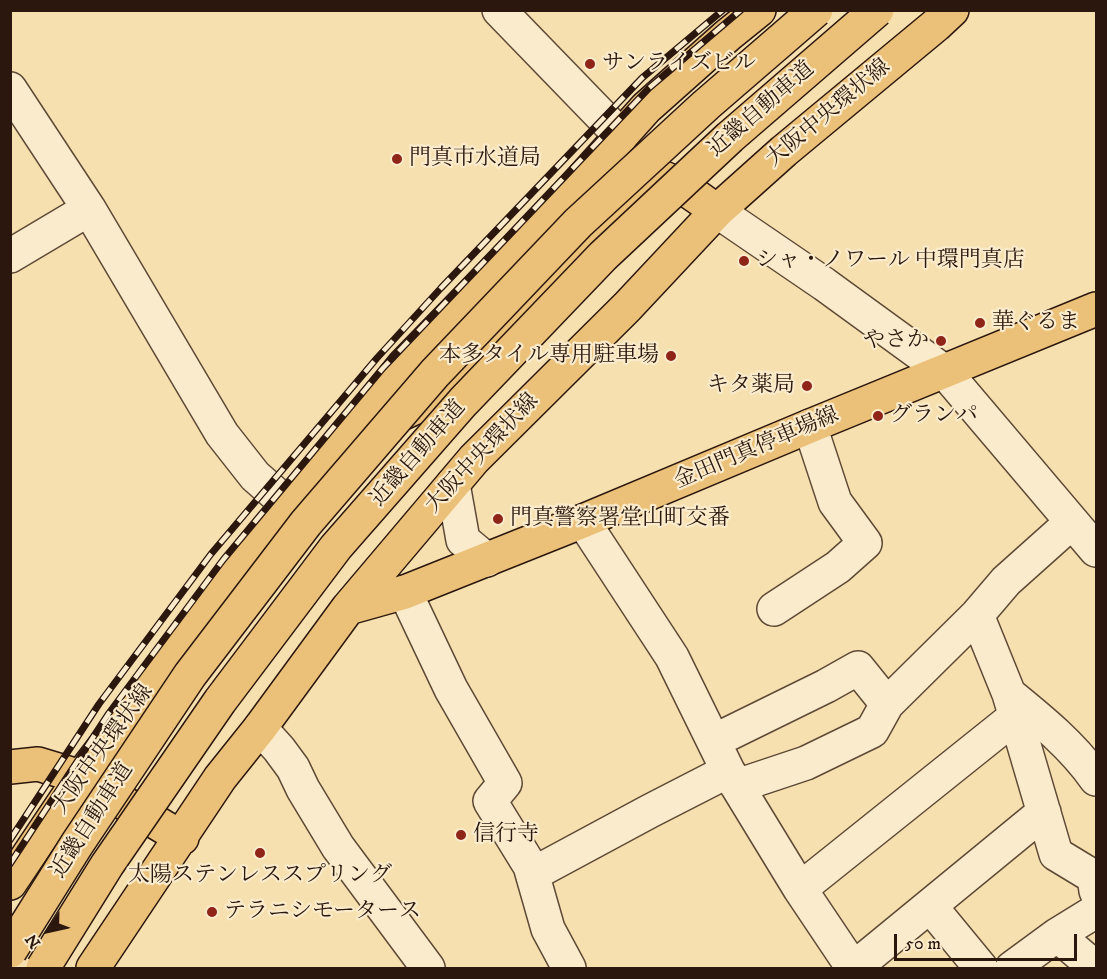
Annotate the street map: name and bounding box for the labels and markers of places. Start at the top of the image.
place label: サンライズビル [602,51,756,77]
marker: サンライズビル [583,57,597,71]
place label: 門真市水道局 [409,146,541,172]
marker: 門真市水道局 [390,152,404,166]
place label: シャ・ノワール 中環門真店 [756,248,1025,274]
marker: シャ・ノワール 中環門真店 [737,254,751,268]
place label: 華ぐるま [992,310,1080,336]
marker: 華ぐるま [973,316,987,330]
place label: やさか [863,328,929,354]
marker: やさか [934,334,948,348]
place label: 本多タイル専用駐車場 [439,343,659,369]
marker: 本多タイル専用駐車場 [664,349,678,363]
place label: キタ薬局 [707,373,795,399]
marker: キタ薬局 [800,379,814,393]
place label: グランパ [890,403,978,429]
marker: グランパ [871,409,885,423]
place label: 門真警察署堂山町交番 [510,506,730,532]
marker: 門真警察署堂山町交番 [491,512,505,526]
place label: 信行寺 [473,822,539,848]
marker: 信行寺 [454,828,468,842]
marker: 太陽ステンレススプリング [253,846,267,860]
place label: 太陽ステンレススプリング [128,863,392,889]
place label: テラニシモータース [224,899,421,925]
marker: テラニシモータース [205,905,219,919]

